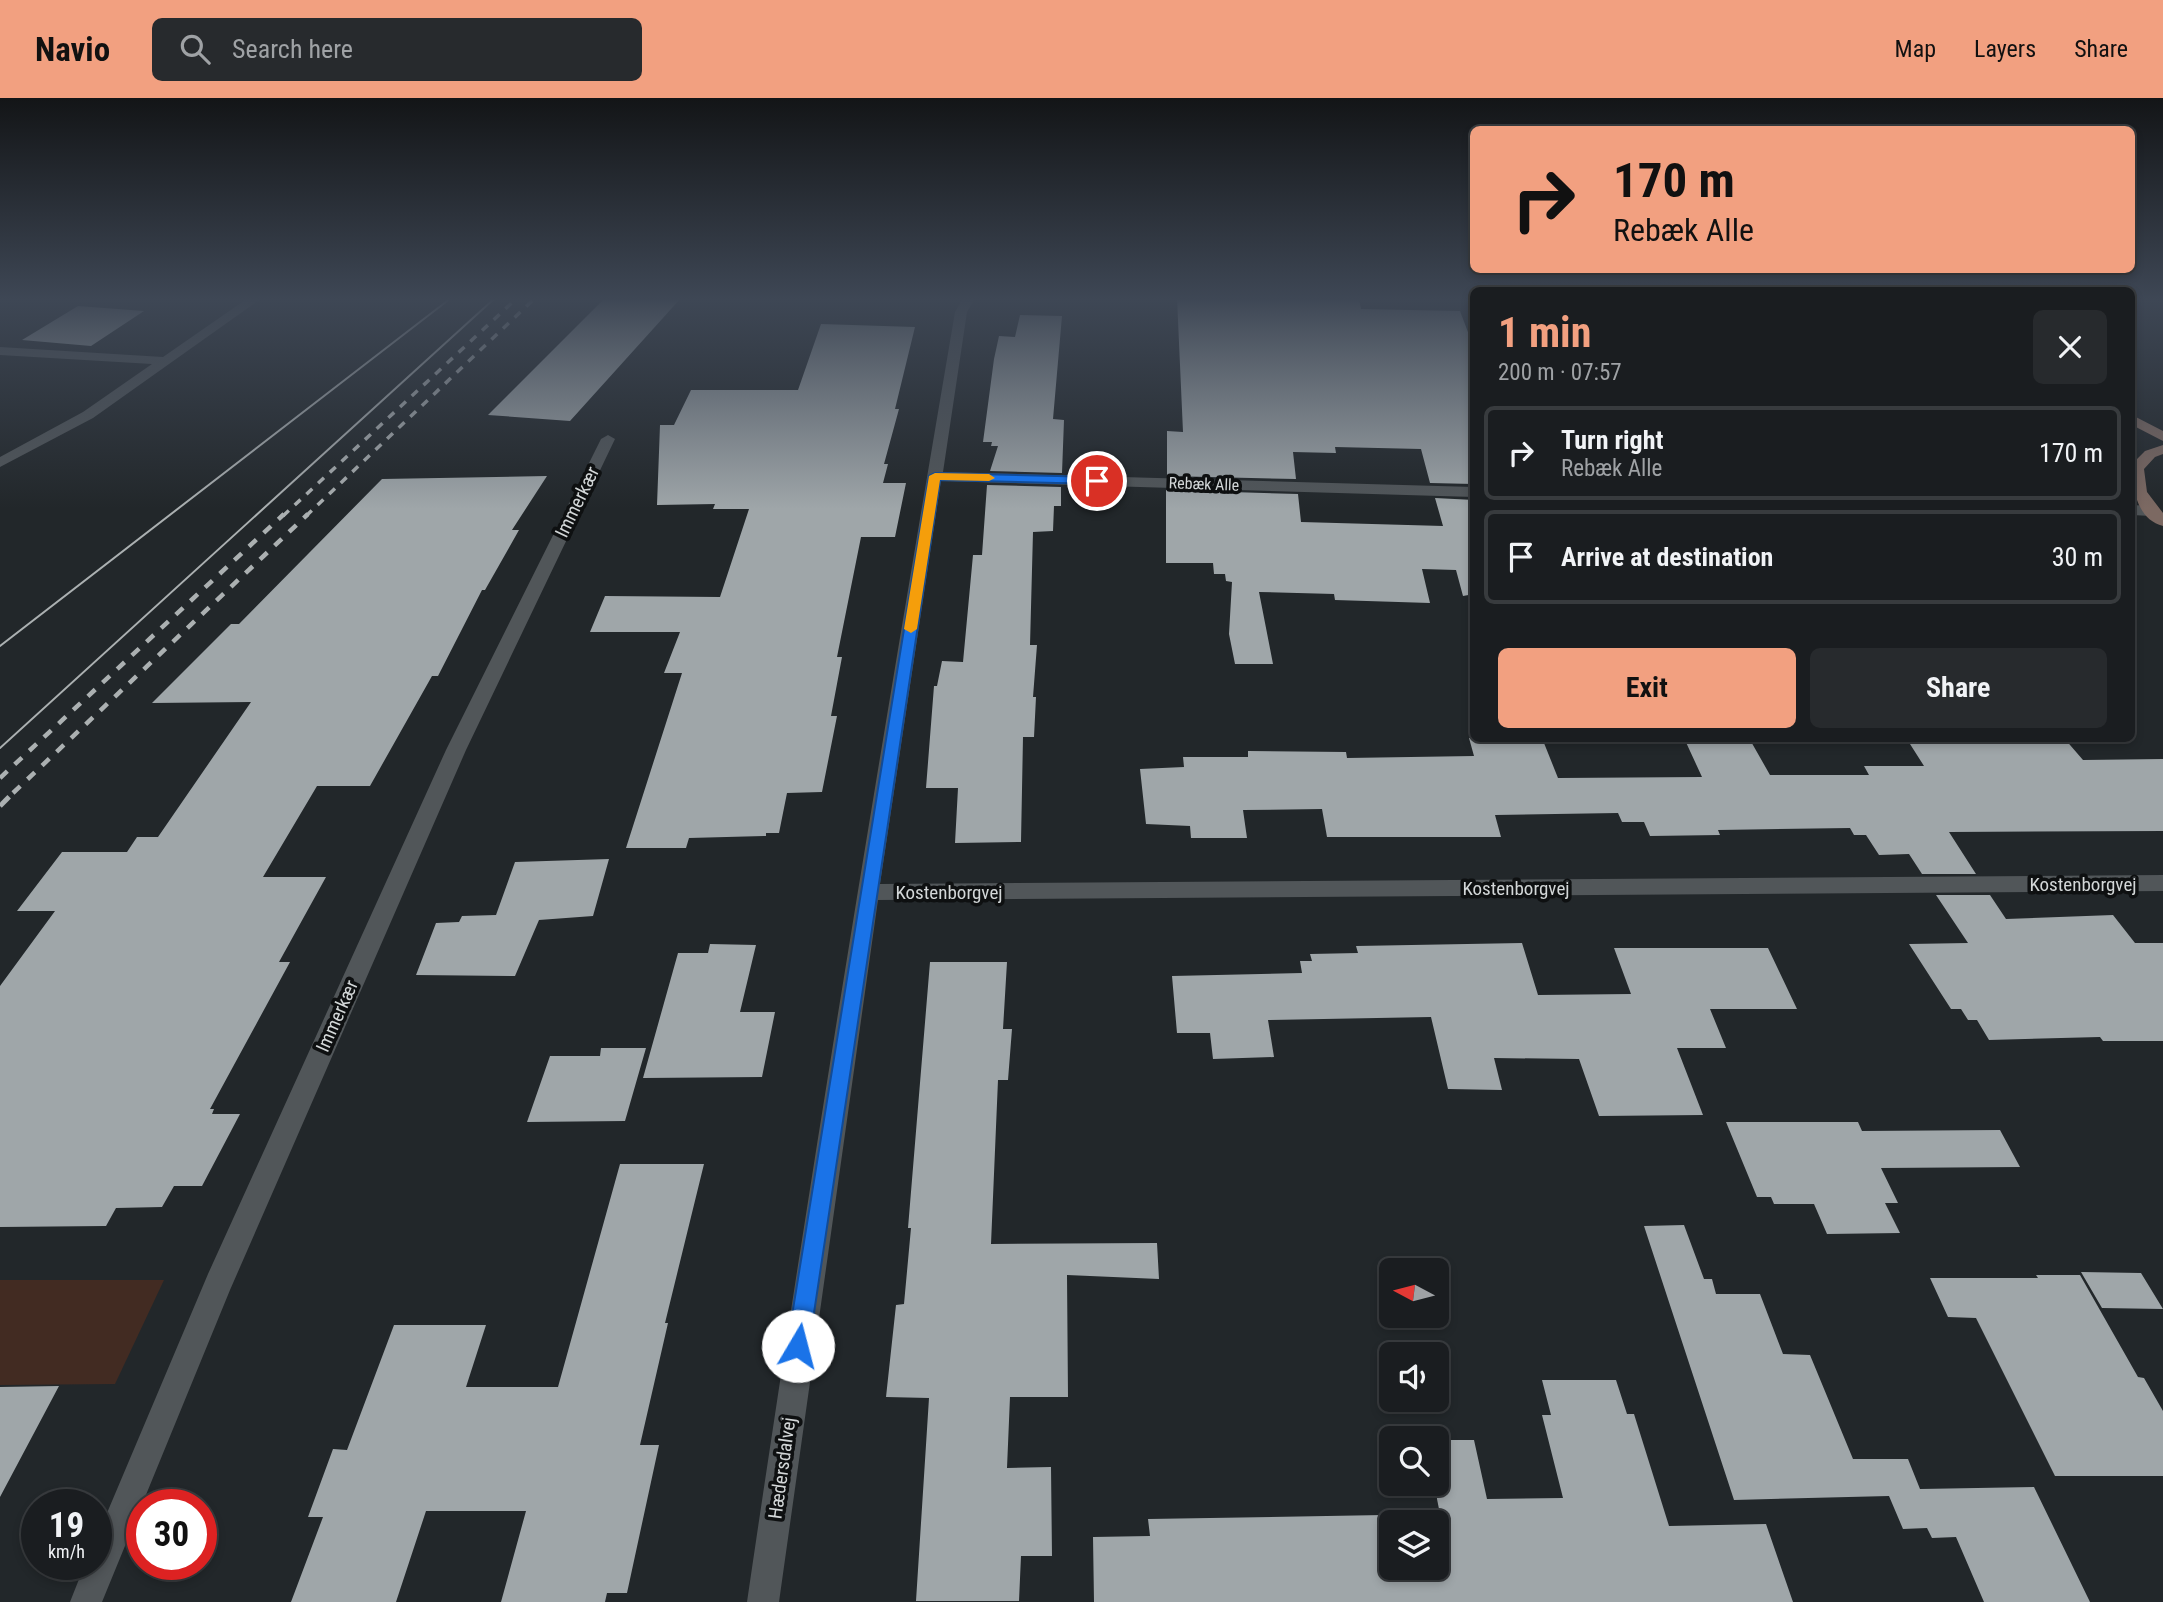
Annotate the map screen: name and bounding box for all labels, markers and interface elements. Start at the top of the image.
search box [152,18,642,81]
text: Navio [35,30,110,69]
icon: search [176,30,214,68]
text: Search here [232,34,353,64]
text: Map [1895,35,1936,63]
text: Layers [1974,35,2036,63]
text: Share [2074,35,2128,63]
text: 170 m [1613,152,1735,209]
icon: right [1498,154,1589,245]
text: Rebæk Alle [1613,211,1754,249]
text: 1 min [1498,308,1591,357]
button: close [2033,310,2107,384]
text: 200 m · 07:57 [1498,359,1622,386]
text: Turn right [1561,425,1663,455]
icon: right [1502,434,1540,472]
text: 170 m [2039,438,2103,468]
pin [1067,451,1127,511]
text: Rebæk Alle [1561,455,1662,482]
icon: arrive [1078,462,1116,500]
street label: Immerkær [550,463,604,541]
street label: Rebæk Alle [1168,473,1240,495]
icon: arrive [1502,538,1540,576]
text: Arrive at destination [1561,542,1773,572]
text: 30 m [2052,542,2103,572]
button: Exit [1498,648,1796,728]
button: Share [1810,648,2107,728]
street label: Kostenborgvej [2029,873,2137,896]
street label: Kostenborgvej [1462,877,1570,900]
street label: Kostenborgvej [895,881,1003,904]
street label: Immerkær [311,976,363,1056]
north arrow [1379,1258,1449,1328]
map controls [1379,1258,1449,1580]
position arrow [761,1309,835,1383]
button: sound [1379,1342,1449,1412]
street label: Hædersdalvej [763,1416,801,1520]
button: search [1379,1426,1449,1496]
speed limit sign: 30 [126,1489,217,1580]
text: 19 [49,1505,84,1546]
button: layers [1379,1510,1449,1580]
text: km/h [48,1541,85,1562]

